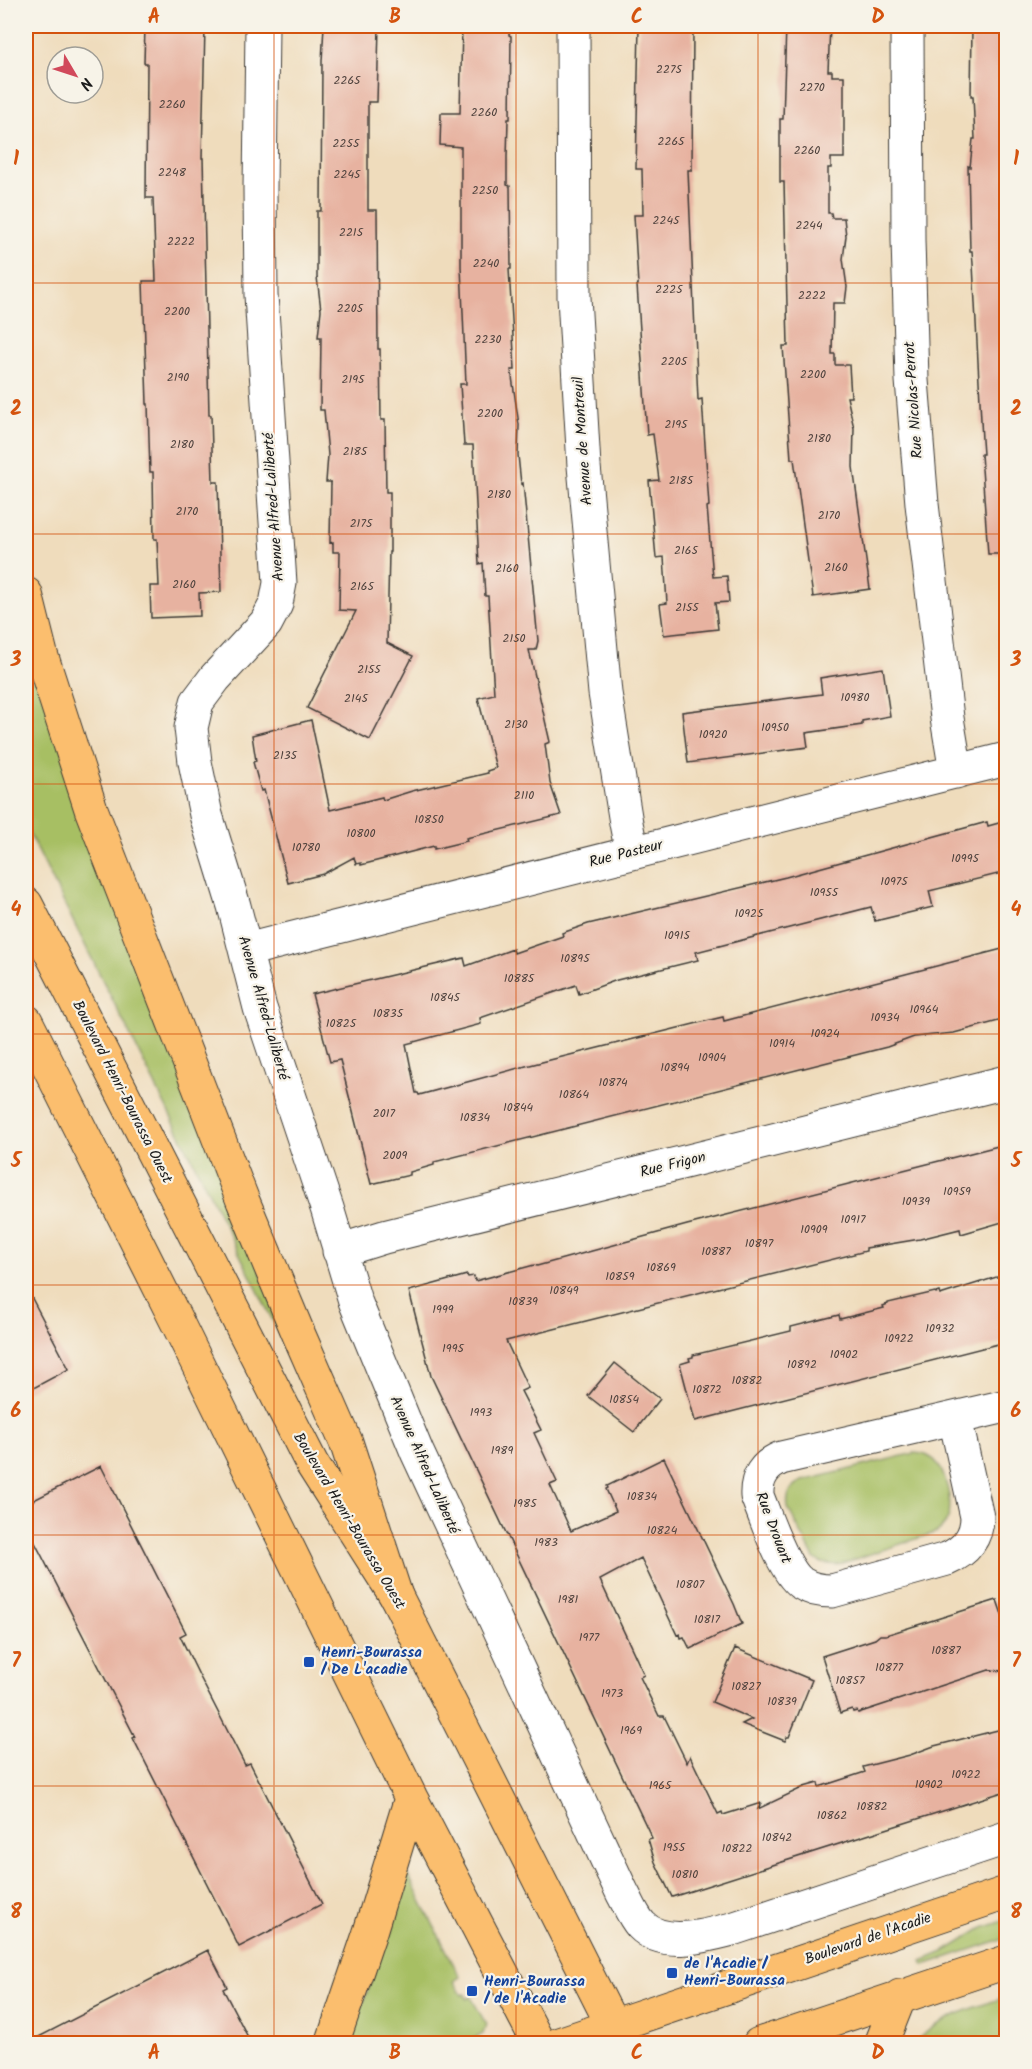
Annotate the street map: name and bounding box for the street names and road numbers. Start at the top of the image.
street label: Rue Nicolas-Perrot [898,340,930,459]
street label: Avenue de Montreuil [567,375,599,506]
street label: Avenue Alfred-Laliberté [257,430,291,582]
street label: Rue Pasteur [587,833,666,875]
street label: Avenue Alfred-Laliberté [231,933,295,1084]
street label: Boulevard Henri-Bourassa Ouest [65,996,179,1188]
street label: Rue Frigon [638,1145,708,1185]
street label: Avenue Alfred-Laliberté [383,1392,466,1539]
street label: Boulevard Henri-Bourassa Ouest [286,1428,412,1614]
street label: Rue Drouart [748,1489,798,1568]
street label: Boulevard de l'Acadie [801,1906,935,1972]

